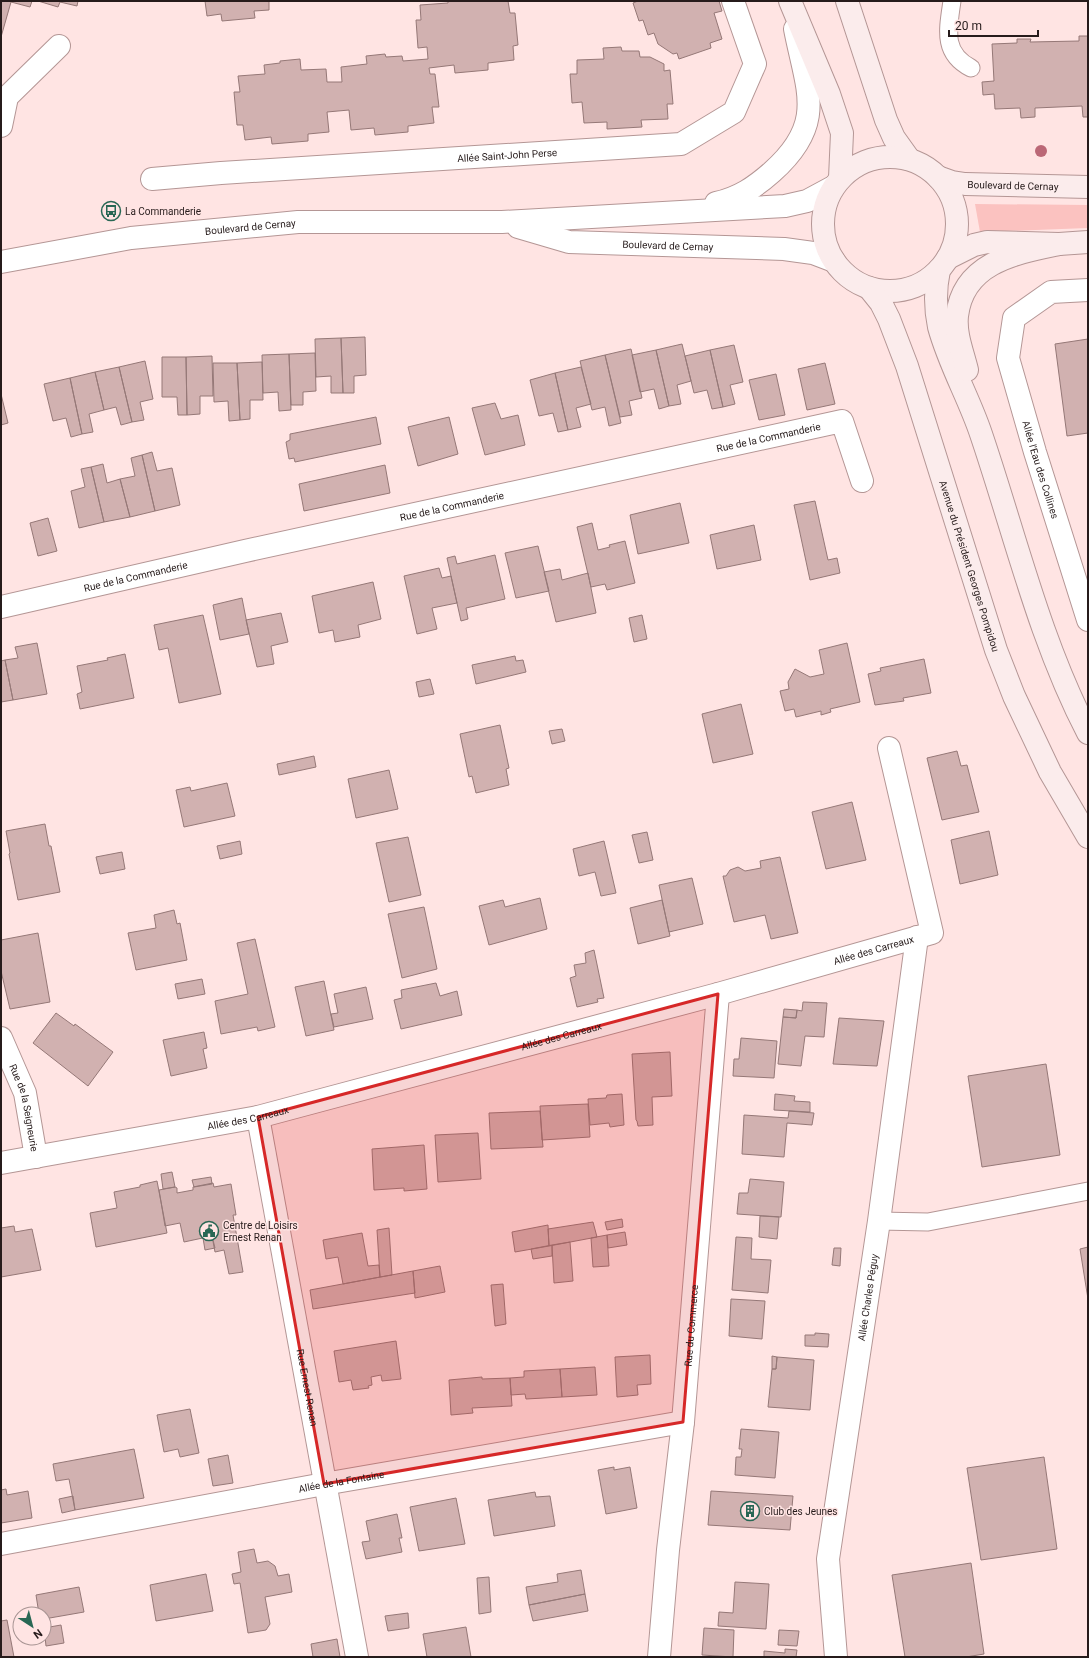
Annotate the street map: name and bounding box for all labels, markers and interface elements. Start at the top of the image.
scale bar [949,12,1038,38]
text: 20 m [955,19,982,33]
street label: Allée Saint-John Perse [457,146,557,164]
street label: Boulevard de Cernay [967,179,1059,192]
bus stop icon: La Commanderie [100,200,122,222]
place label: La Commanderie [125,206,201,217]
street label: Boulevard de Cernay [204,217,296,236]
street label: Boulevard de Cernay [622,238,714,252]
street label: Allée l'Eau des Collines [1021,419,1061,520]
street label: Rue de la Commanderie [715,420,821,454]
street label: Avenue du Président Georges Pompidou [938,479,1002,653]
street label: Rue de la Commanderie [399,489,505,523]
street label: Rue de la Commanderie [83,559,188,593]
street label: Allée des Carreaux [832,933,915,966]
street label: Allée des Carreaux [520,1020,603,1052]
street label: Rue de la Seigneurie [8,1062,40,1152]
street label: Allée des Carreaux [206,1104,290,1132]
public building icon: Centre de Loisirs Ernest Renan [198,1220,220,1242]
place label: Centre de Loisirs Ernest Renan [223,1220,298,1243]
street label: Allée Charles Péguy [855,1253,880,1342]
street label: Rue du Commerce [682,1284,700,1367]
street label: Rue Ernest Renan [295,1348,320,1427]
street label: Allée de la Fontaine [297,1468,385,1494]
building icon: Club des Jeunes [739,1500,761,1522]
place label: Club des Jeunes [764,1506,837,1517]
north arrow [12,1606,52,1646]
text: N [30,1626,45,1641]

